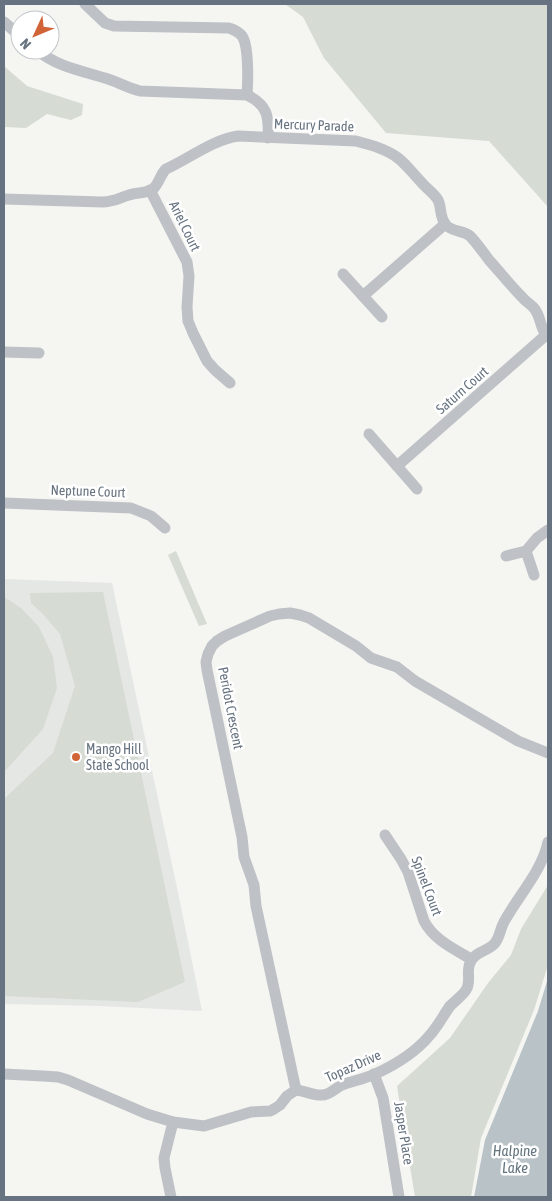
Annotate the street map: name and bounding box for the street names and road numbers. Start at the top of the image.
street label: Mercury Parade [274,116,354,134]
street label: Ariel Court [166,198,204,254]
street label: Saturn Court [433,363,491,417]
street label: Neptune Court [50,482,126,500]
street label: Peridot Crescent [215,665,247,751]
street label: Spinel Court [408,854,446,918]
street label: Topaz Drive [323,1047,383,1085]
street label: Jasper Place [391,1100,417,1166]

